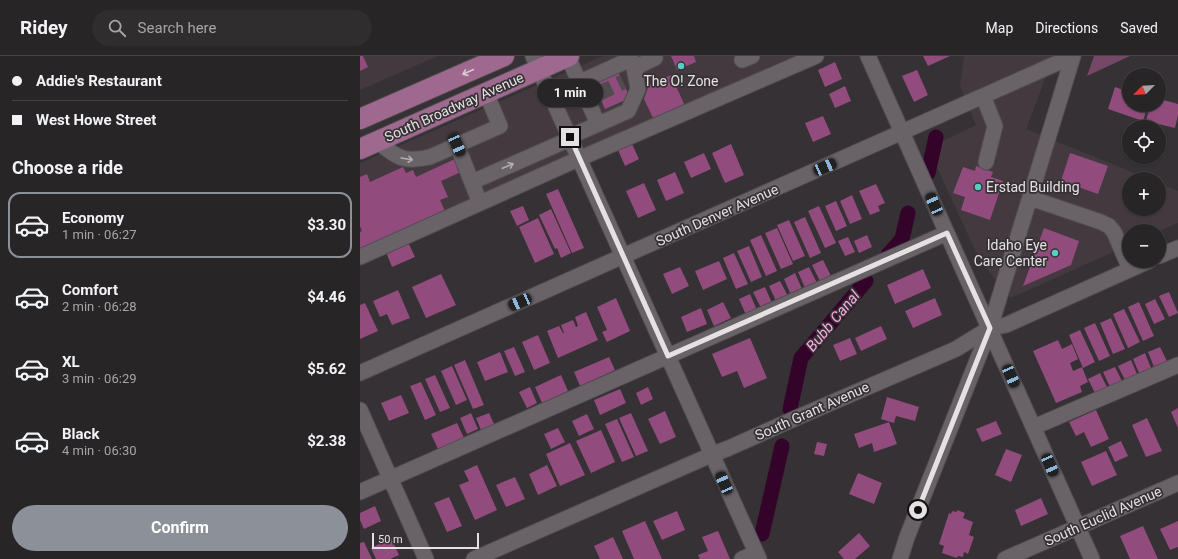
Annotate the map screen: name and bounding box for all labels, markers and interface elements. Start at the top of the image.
search box [92,10,372,46]
text: Ridey [20,16,68,39]
icon: search [106,17,128,39]
text: Search here [138,19,217,37]
text: Map [986,20,1013,36]
text: Directions [1035,20,1098,36]
text: Saved [1120,20,1158,36]
marker: The O! Zone [676,61,686,71]
north arrow [1122,68,1166,112]
map controls [1122,68,1166,268]
street label: South Broadway Avenue [382,69,526,145]
one-way arrow [463,69,475,76]
text: Addie's Restaurant [36,72,162,90]
place label: The O! Zone [643,73,719,89]
callout: 1 min [537,79,603,107]
text: 1 min [554,85,586,100]
text: West Howe Street [36,111,156,129]
button: locate [1122,120,1166,164]
route end [561,128,579,146]
car [447,132,467,158]
one-way arrow [400,155,413,163]
text: Choose a ride [12,157,123,178]
car [812,157,838,177]
one-way arrow [501,162,513,169]
button: + [1122,172,1166,216]
place label: Erstad Building [986,179,1080,195]
street label: South Denver Avenue [653,181,781,249]
marker: Erstad Building [973,182,983,192]
car [924,191,944,217]
icon: car [14,207,50,243]
text: Economy [62,209,124,227]
text: $3.30 [307,216,346,234]
button: − [1122,224,1166,268]
text: 1 min · 06:27 [62,227,137,242]
place label: Idaho Eye Care Center [974,237,1047,269]
marker: Idaho Eye Care Center [1050,248,1060,258]
icon: car [14,279,50,315]
text: Comfort [62,281,118,299]
water label: Bubb Canal [802,287,864,355]
text: $4.46 [307,288,346,306]
car [507,292,533,312]
text: 2 min · 06:28 [62,299,137,314]
icon: car [14,351,50,387]
text: XL [62,353,80,371]
text: $5.62 [307,360,346,378]
car [1001,363,1021,389]
text: 3 min · 06:29 [62,371,137,386]
street label: South Grant Avenue [753,379,871,443]
icon: car [14,423,50,459]
text: Black [62,425,99,443]
text: $2.38 [307,432,346,450]
text: 4 min · 06:30 [62,443,137,458]
car [1040,452,1060,478]
car [714,470,734,496]
street label: South Euclid Avenue [1042,483,1164,549]
route start [909,501,927,519]
button: Confirm [12,505,348,551]
scale bar [372,531,479,550]
text: 50 m [378,533,403,546]

